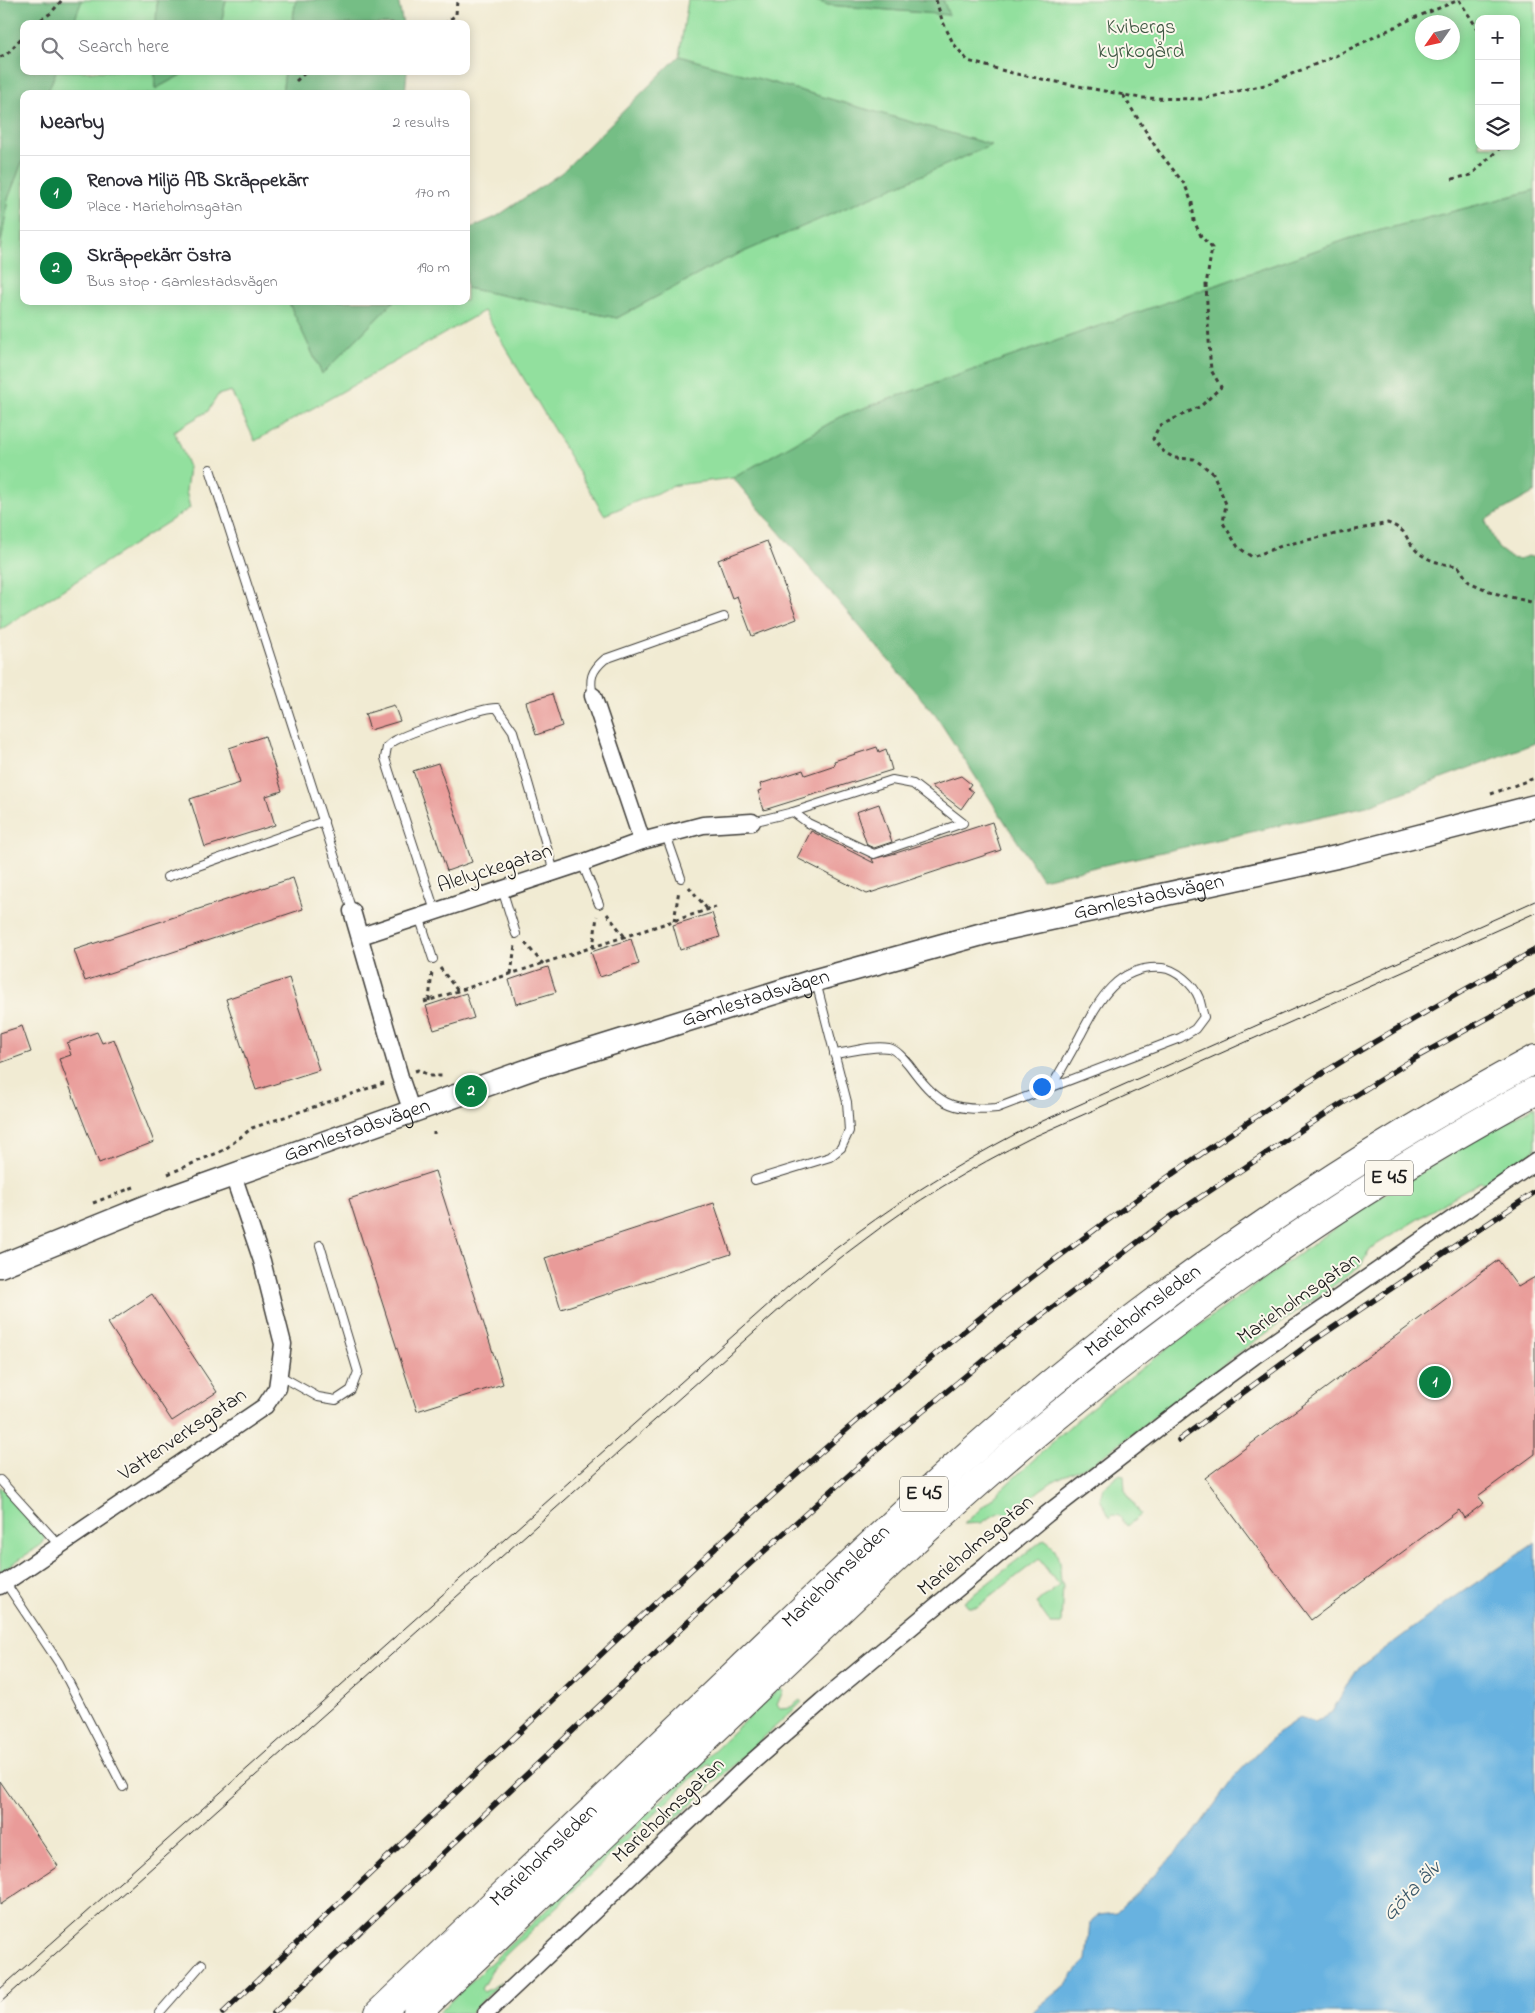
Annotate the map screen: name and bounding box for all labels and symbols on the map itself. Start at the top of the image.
park label: Kvibergs kyrkogård [1098,13,1184,69]
north arrow [1415,15,1460,60]
street label: Alelyckegatan [434,836,557,904]
street label: Gamlestadsvägen [1071,867,1227,929]
street label: Gamlestadsvägen [678,962,833,1036]
pin: 2 [455,1072,487,1110]
your location [1029,1074,1055,1100]
street label: Gamlestadsvägen [280,1091,435,1171]
road number: E 45 [1365,1160,1413,1196]
street label: Marieholmsgatan [1231,1245,1368,1354]
street label: Marieholmsleden [1079,1257,1208,1365]
pin: 1 [1419,1363,1451,1401]
street label: Vattenverksgatan [112,1381,254,1491]
road number: E 45 [900,1476,948,1512]
street label: Marieholmsgatan [911,1488,1042,1605]
street label: Marieholmsleden [776,1518,897,1636]
street label: Marieholmsgatan [606,1751,733,1873]
street label: Marieholmsleden [484,1797,605,1915]
water label: Göta älv [1375,1853,1451,1929]

